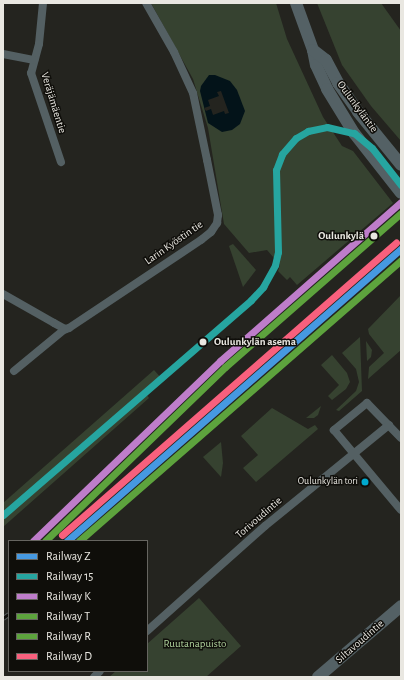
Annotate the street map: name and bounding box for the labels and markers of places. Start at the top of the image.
place label: Oulunkylä [318,229,364,243]
marker: Oulunkylä [367,229,381,243]
marker: Oulunkylän asema [196,335,210,349]
place label: Oulunkylän asema [214,335,296,349]
place label: Oulunkylän tori [298,476,358,488]
marker: Oulunkylän tori [360,477,370,487]

